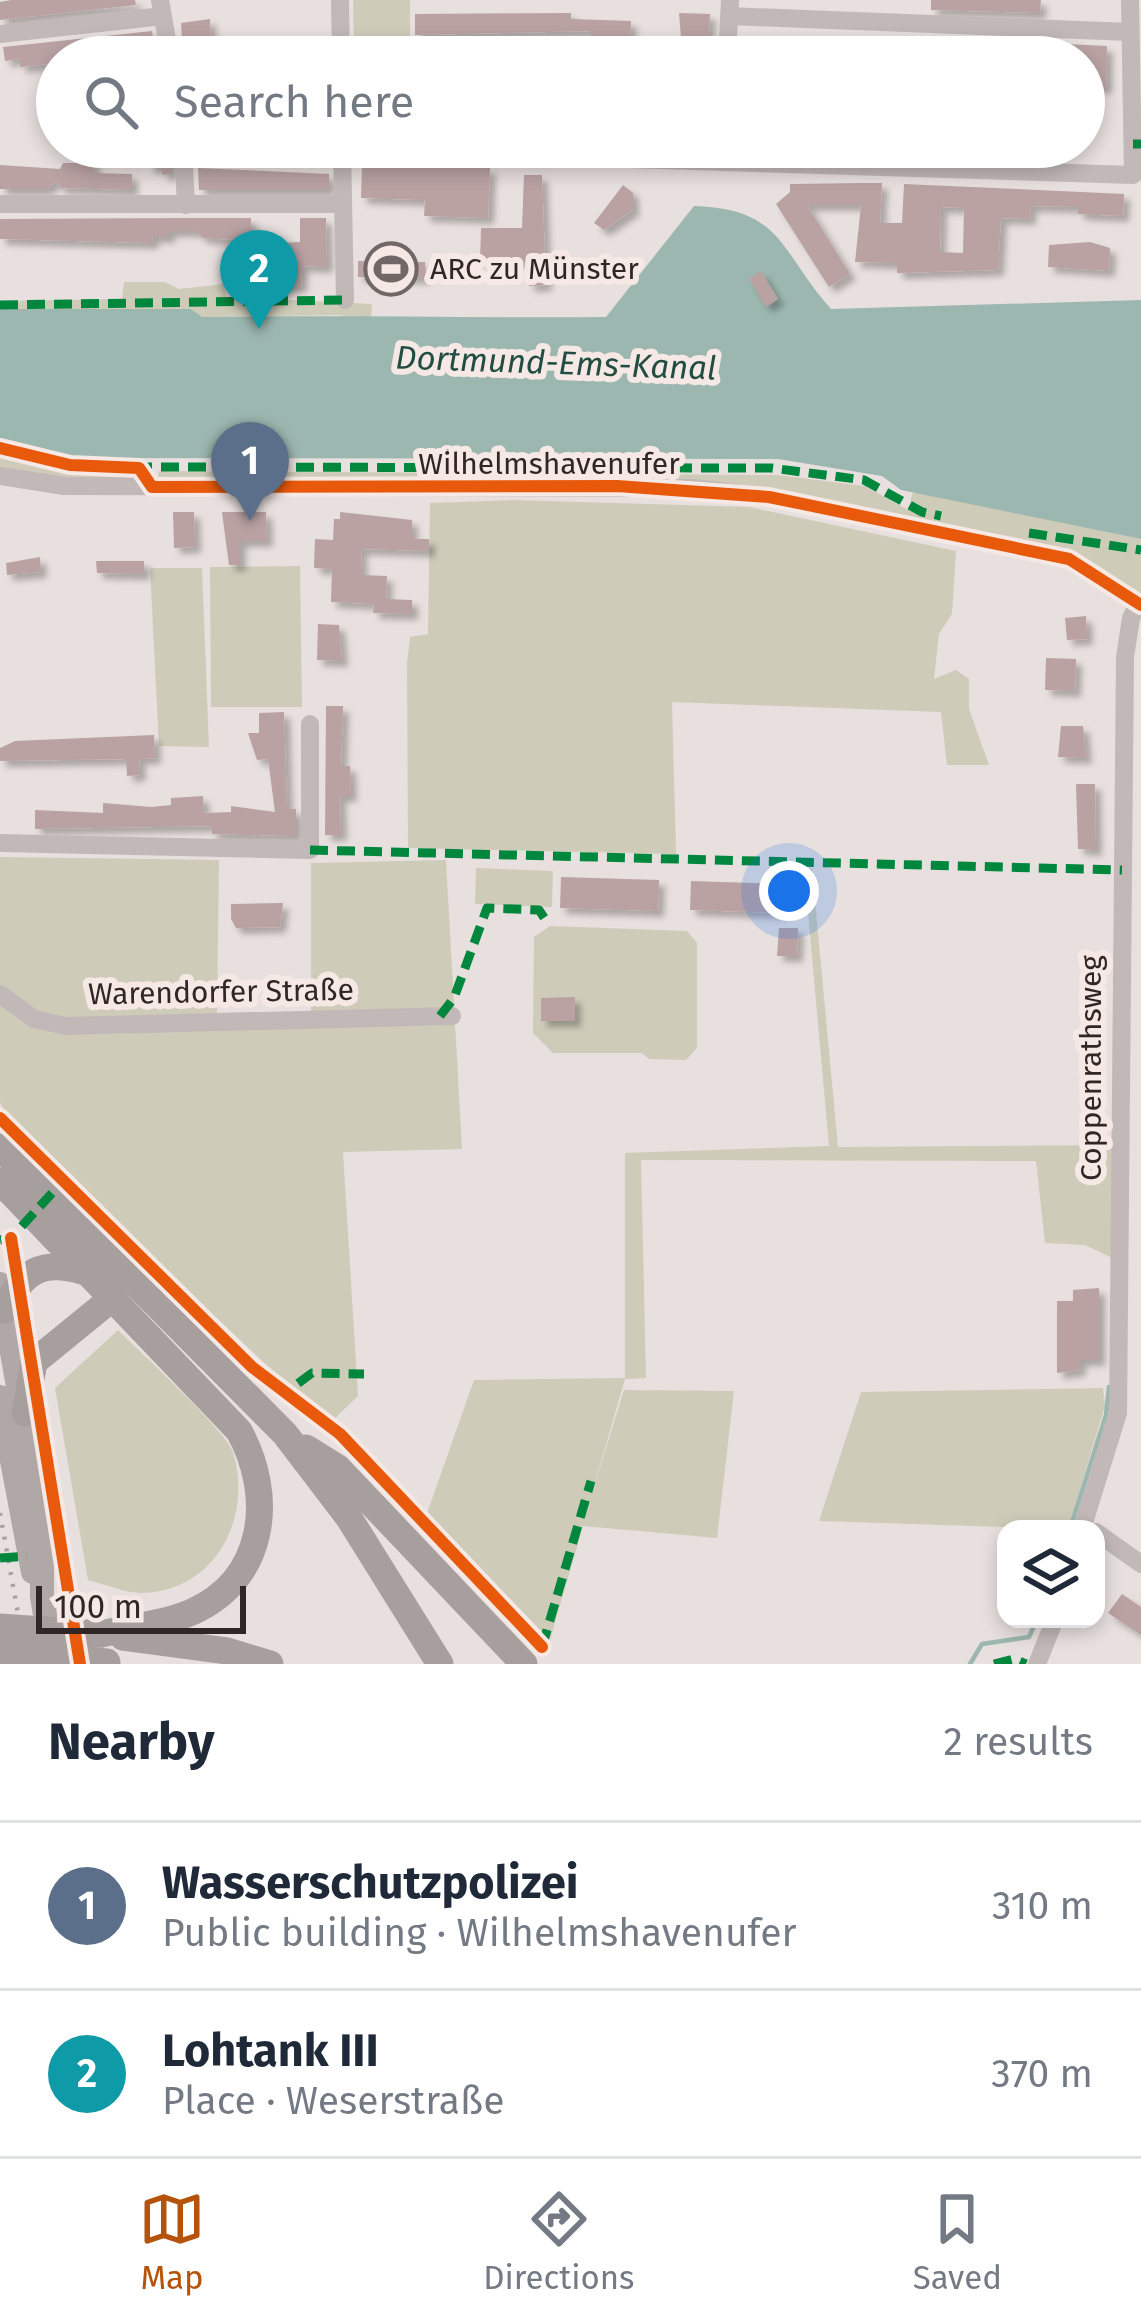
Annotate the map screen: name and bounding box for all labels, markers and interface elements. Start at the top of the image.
search box [36,36,1105,168]
icon: search [78,69,144,135]
text: Search here [174,75,414,129]
pin: 2 [220,230,298,329]
sports icon: ARC zu Münster [363,241,419,297]
place label: ARC zu Münster [430,251,639,287]
water label: Dortmund-Ems-Kanal [395,337,717,389]
pin: 1 [211,422,289,521]
street label: Wilhelmshavenufer [418,446,680,482]
your location [759,861,819,921]
street label: Coppenrathsweg [1073,955,1109,1181]
street label: Warendorfer Straße [88,972,354,1012]
map controls [997,1520,1105,1628]
button: layers [997,1520,1105,1628]
scale bar [36,1580,246,1633]
text: 100 m [54,1587,142,1627]
text: Nearby [48,1711,214,1773]
text: 2 results [944,1719,1093,1765]
text: Wasserschutzpolizei [162,1856,578,1910]
text: 1 [78,1883,96,1929]
text: 310 m [992,1883,1093,1929]
text: Public building · Wilhelmshavenufer [162,1910,797,1956]
text: Lohtank III [162,2024,379,2078]
text: 2 [77,2051,97,2097]
text: 370 m [991,2051,1093,2097]
text: Place · Weserstraße [162,2078,504,2124]
tab: Map [139,2186,205,2298]
tab: Directions [483,2186,635,2298]
tab: Saved [913,2186,1002,2298]

